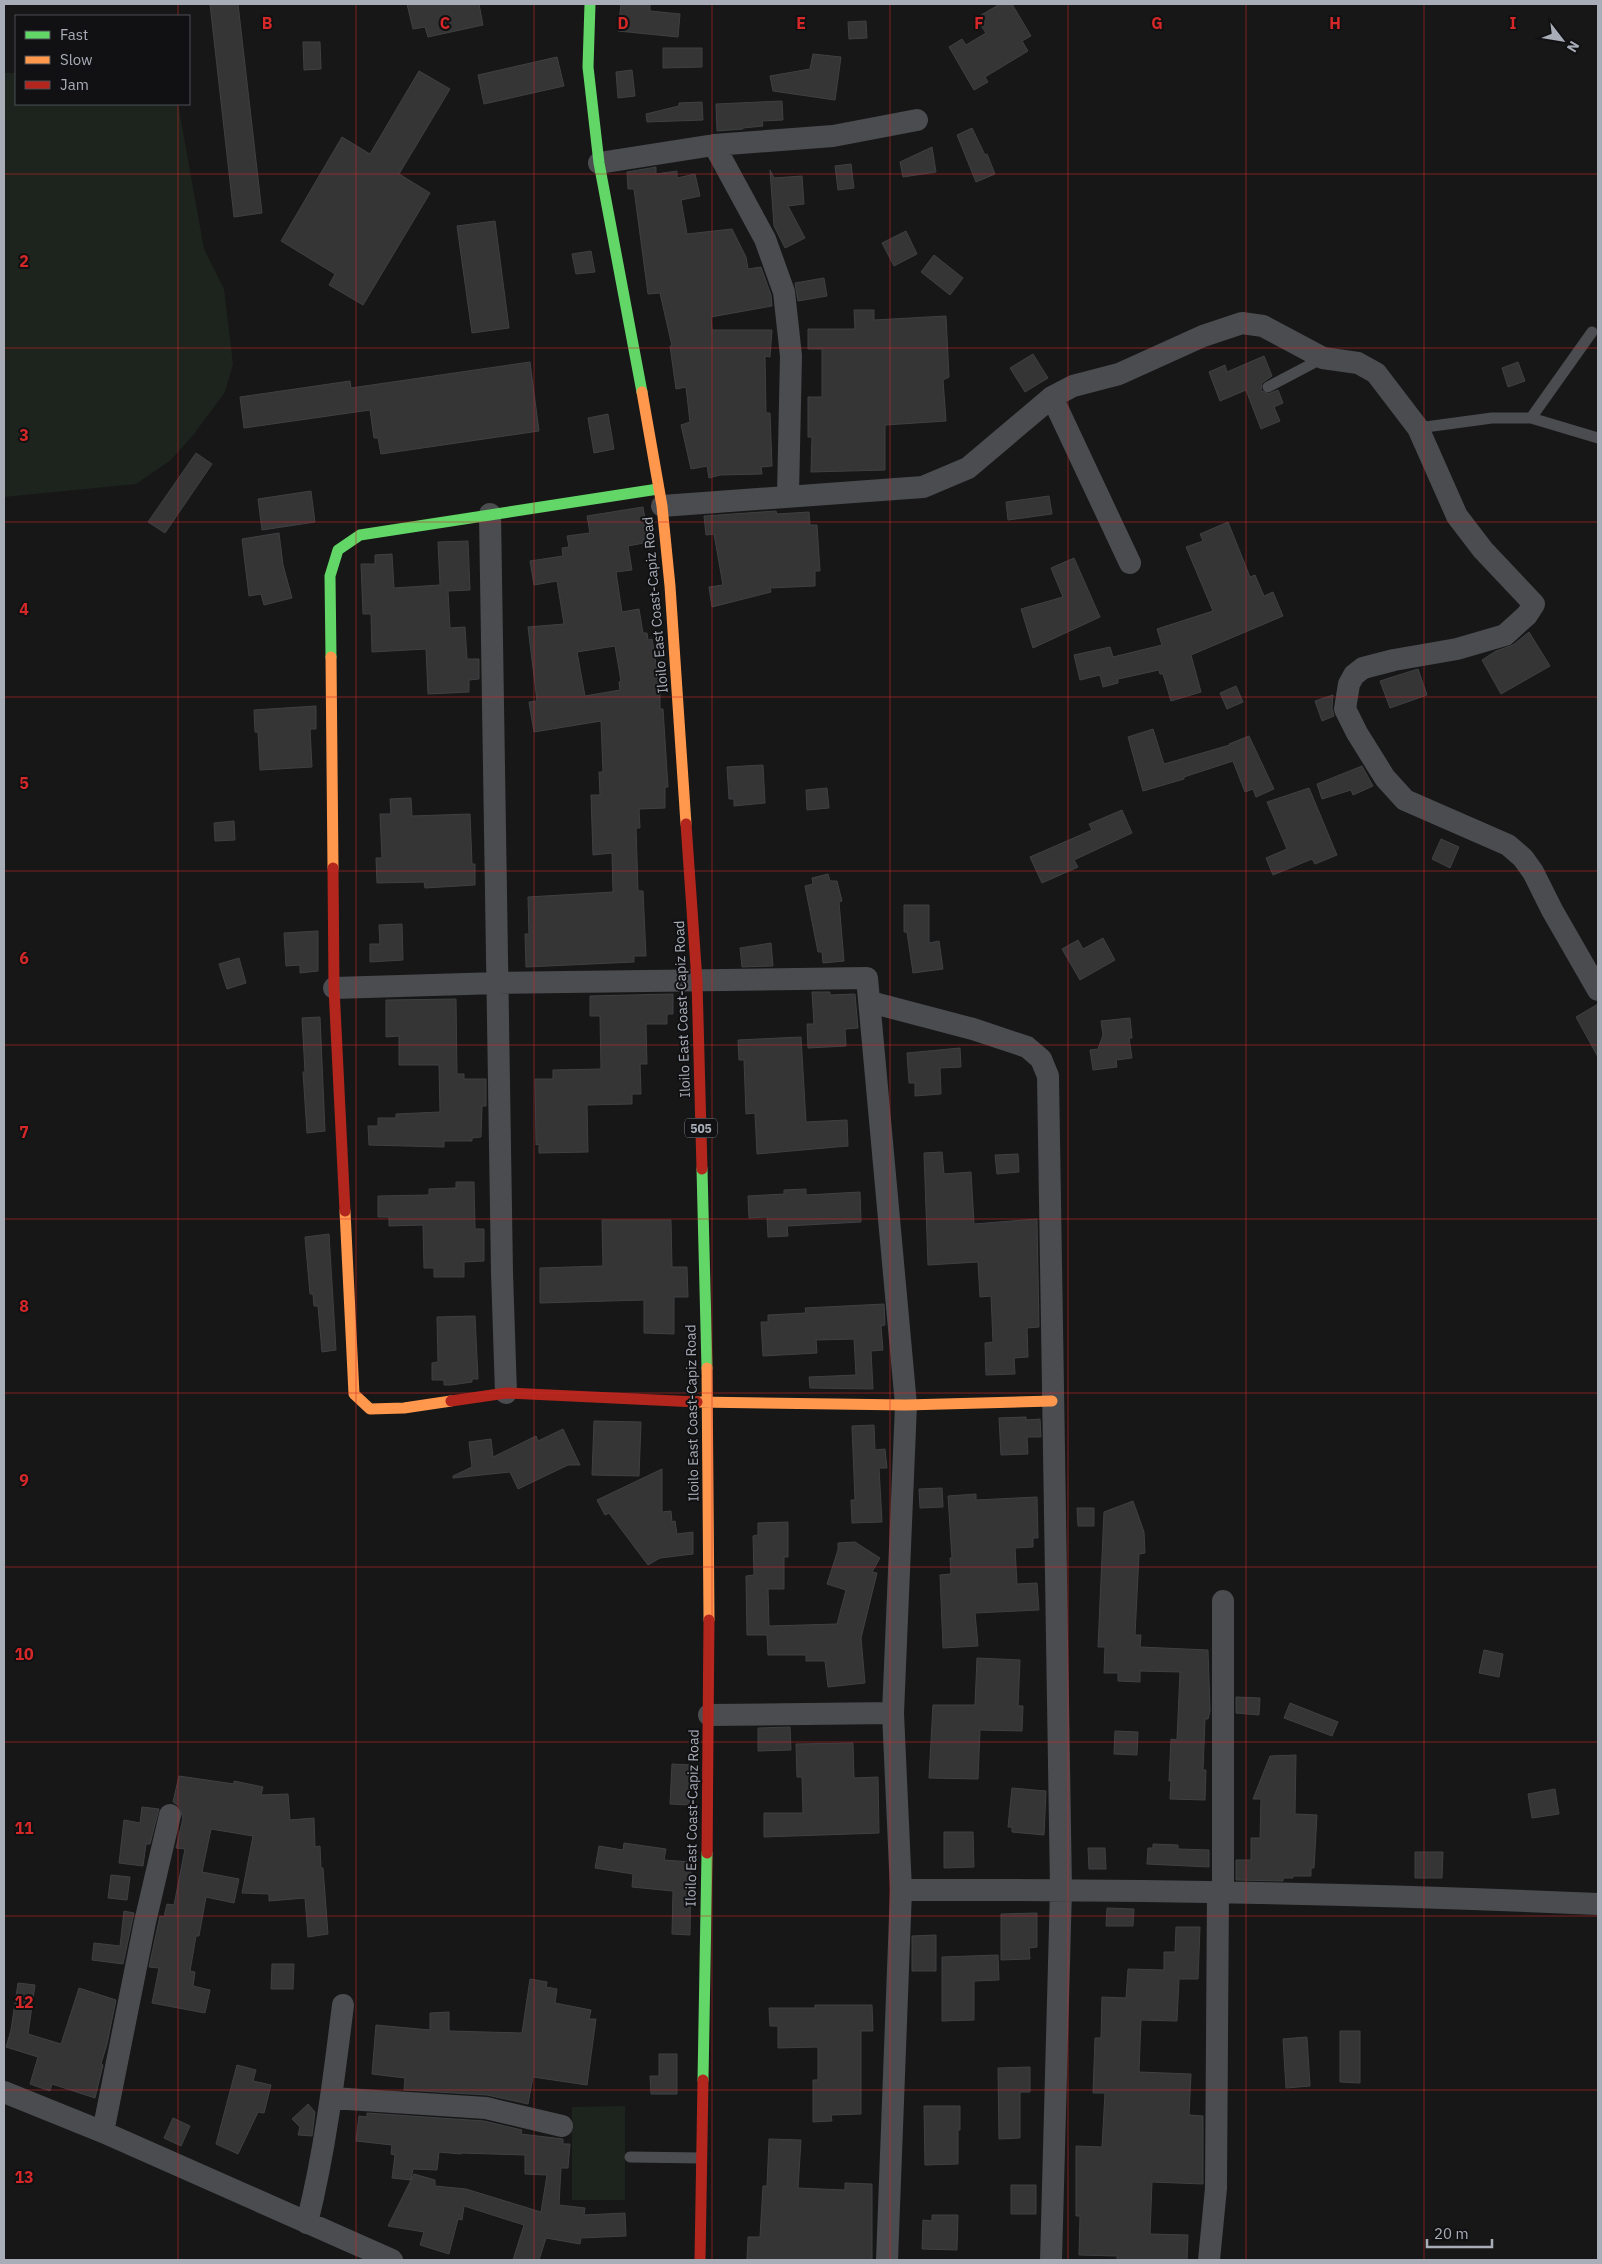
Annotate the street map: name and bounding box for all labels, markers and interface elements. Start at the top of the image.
text: B [262,13,273,33]
text: C [440,13,450,33]
text: D [617,13,629,33]
text: E [796,13,806,33]
text: F [974,13,984,33]
text: G [1151,13,1163,33]
text: H [1329,13,1341,33]
text: I [1510,13,1517,33]
legend [15,15,190,105]
north arrow [1537,15,1587,65]
text: Fast [60,25,88,44]
text: N [1563,38,1583,56]
text: Slow [60,50,93,69]
text: Jam [60,75,89,94]
text: 2 [19,251,29,271]
text: 3 [19,425,29,445]
street label: Iloilo East Coast-Capiz Road [638,516,672,694]
text: 4 [19,599,29,619]
text: 5 [19,773,29,793]
street label: Iloilo East Coast-Capiz Road [670,920,694,1098]
text: 6 [19,948,29,968]
road number: 505 [685,1118,717,1138]
text: 7 [19,1122,29,1142]
text: 8 [19,1296,29,1316]
street label: Iloilo East Coast-Capiz Road [681,1324,703,1502]
text: 9 [19,1470,29,1490]
text: 10 [14,1644,34,1664]
street label: Iloilo East Coast-Capiz Road [681,1729,703,1907]
text: 11 [14,1818,34,1838]
text: 12 [14,1992,34,2012]
text: 13 [14,2167,34,2187]
scale bar [1427,2216,1492,2248]
text: 20 m [1434,2224,1469,2243]

